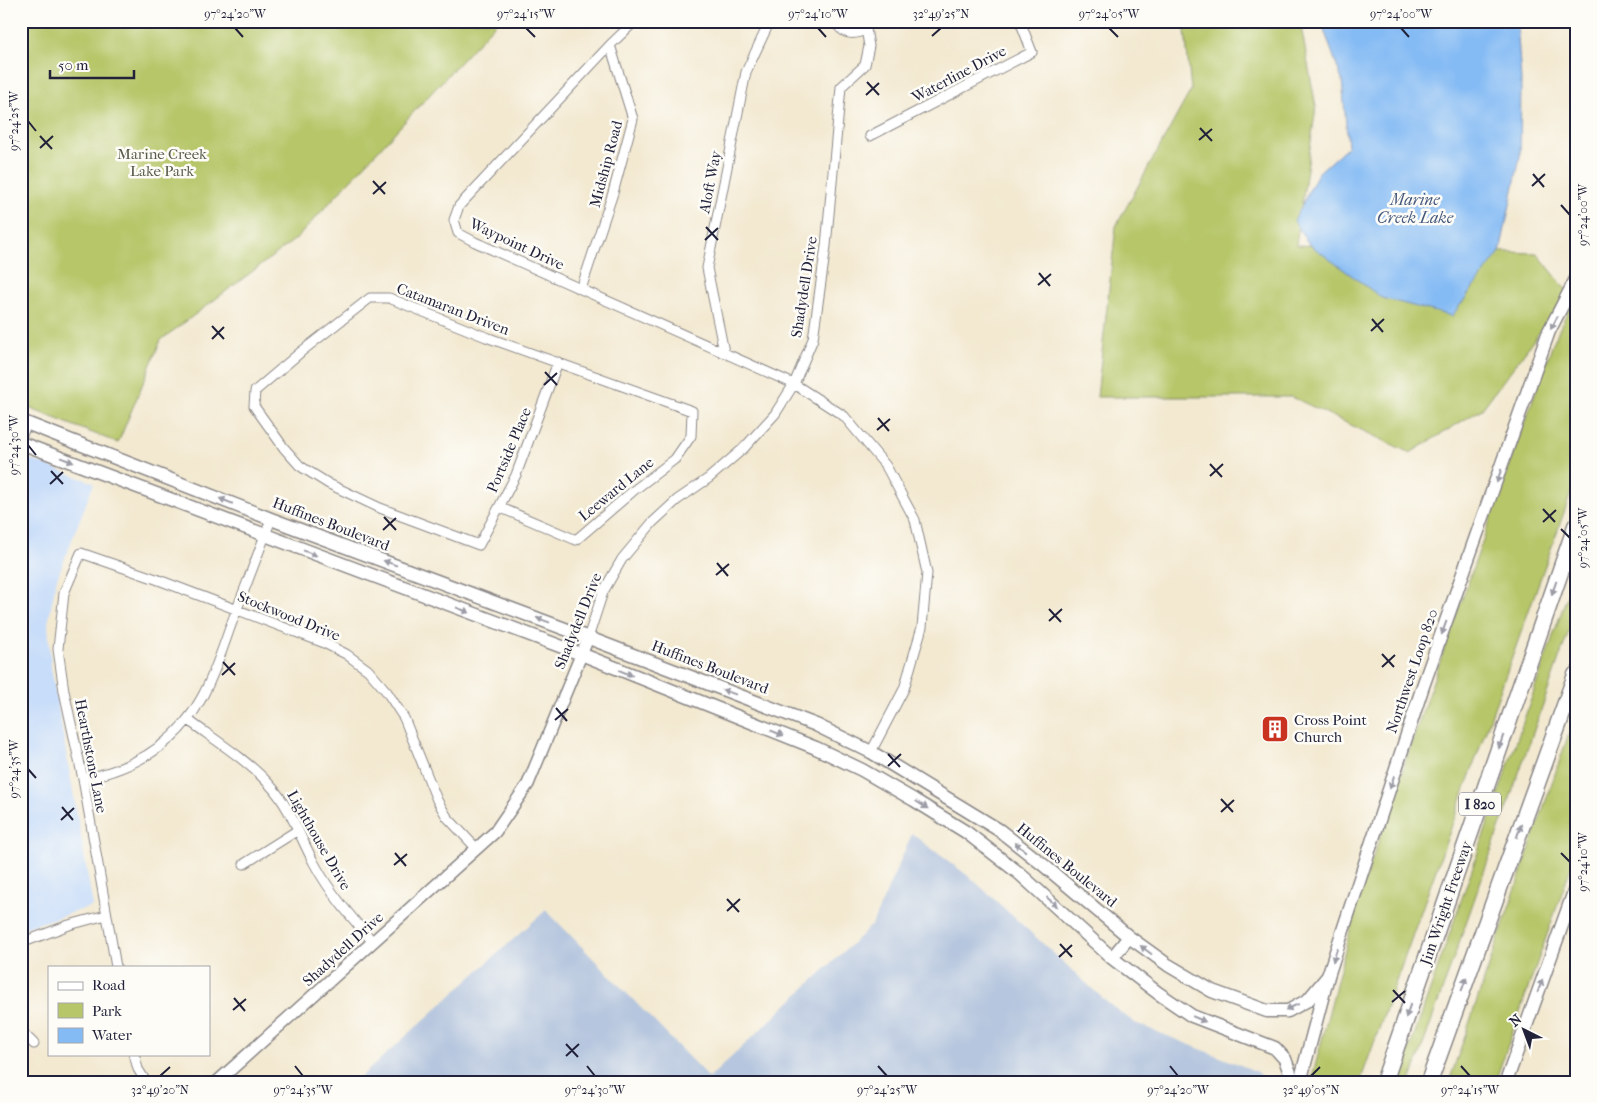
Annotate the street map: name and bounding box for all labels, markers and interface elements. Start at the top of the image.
text: 97°24'20"W [204,7,267,21]
text: 97°24'15"W [497,7,556,21]
text: 97°24'10"W [788,7,849,21]
text: 32°49'25"N [913,7,969,21]
text: 97°24'05"W [1079,7,1140,21]
text: 97°24'00"W [1370,7,1433,21]
street label: Waterline Drive [908,41,1010,107]
scale bar [50,48,134,80]
text: 50 m [58,56,89,74]
text: 97°24'25"W [7,90,21,151]
street label: Midship Road [586,118,626,209]
park label: Marine Creek Lake Park [117,145,207,180]
street label: Aloft Way [695,148,725,216]
text: 97°24'00"W [1576,183,1590,246]
water label: Marine Creek Lake [1377,190,1454,227]
street label: Waypoint Drive [466,214,568,274]
street label: Shadydell Drive [787,235,821,339]
street label: Catamaran Driven [394,279,512,339]
one-way arrow [1550,316,1558,330]
street label: Portside Place [483,404,535,495]
text: 97°24'30"W [7,414,21,475]
street label: Leeward Lane [575,453,658,525]
one-way arrow [60,457,74,465]
one-way arrow [1495,468,1502,483]
street label: Huffines Boulevard [270,493,393,555]
one-way arrow [218,497,233,504]
text: 97°24'05"W [1576,507,1590,568]
one-way arrow [303,550,318,557]
one-way arrow [383,559,398,567]
street label: Shadydell Drive [551,570,606,672]
one-way arrow [1550,581,1557,596]
street label: Stockwood Drive [235,587,343,645]
one-way arrow [455,607,470,614]
street label: Northwest Loop 820 [1382,607,1442,735]
one-way arrow [535,616,550,624]
one-way arrow [1440,621,1447,636]
street label: Huffines Boulevard [649,636,772,698]
one-way arrow [619,669,634,677]
one-way arrow [722,688,737,695]
street label: Hearthstone Lane [71,697,111,815]
place label: Cross Point Church [1294,711,1367,746]
building icon: Cross Point Church [1260,714,1290,744]
one-way arrow [770,729,785,737]
one-way arrow [1497,735,1505,750]
text: 97°24'35"W [7,738,21,798]
one-way arrow [1387,775,1395,790]
street label: Lighthouse Drive [283,787,355,894]
road number: I 820 [1459,792,1501,816]
one-way arrow [916,800,929,809]
street label: Huffines Boulevard [1013,819,1121,911]
one-way arrow [1516,824,1523,839]
text: 97°24'10"W [1576,831,1590,892]
street label: Jim Wright Freeway [1416,838,1476,968]
one-way arrow [1013,842,1027,852]
one-way arrow [1046,896,1058,908]
street label: Shadydell Drive [299,908,387,990]
one-way arrow [1140,944,1153,955]
one-way arrow [1331,948,1339,963]
legend [48,966,210,1056]
text: Road [92,976,126,994]
one-way arrow [1461,977,1468,992]
one-way arrow [1537,979,1544,994]
text: Park [92,1002,122,1020]
one-way arrow [1285,1003,1300,1012]
one-way arrow [1404,1004,1411,1019]
north arrow [1500,1006,1550,1056]
text: N [1506,1011,1526,1031]
one-way arrow [1192,1015,1206,1023]
text: Water [91,1026,132,1044]
text: 32°49'20"N [131,1083,189,1097]
text: 97°24'35"W [274,1083,334,1097]
text: 97°24'30"W [565,1083,626,1097]
text: 97°24'25"W [857,1083,918,1097]
text: 97°24'20"W [1147,1083,1210,1097]
text: 32°49'05"N [1283,1083,1340,1097]
text: 97°24'15"W [1441,1083,1500,1097]

